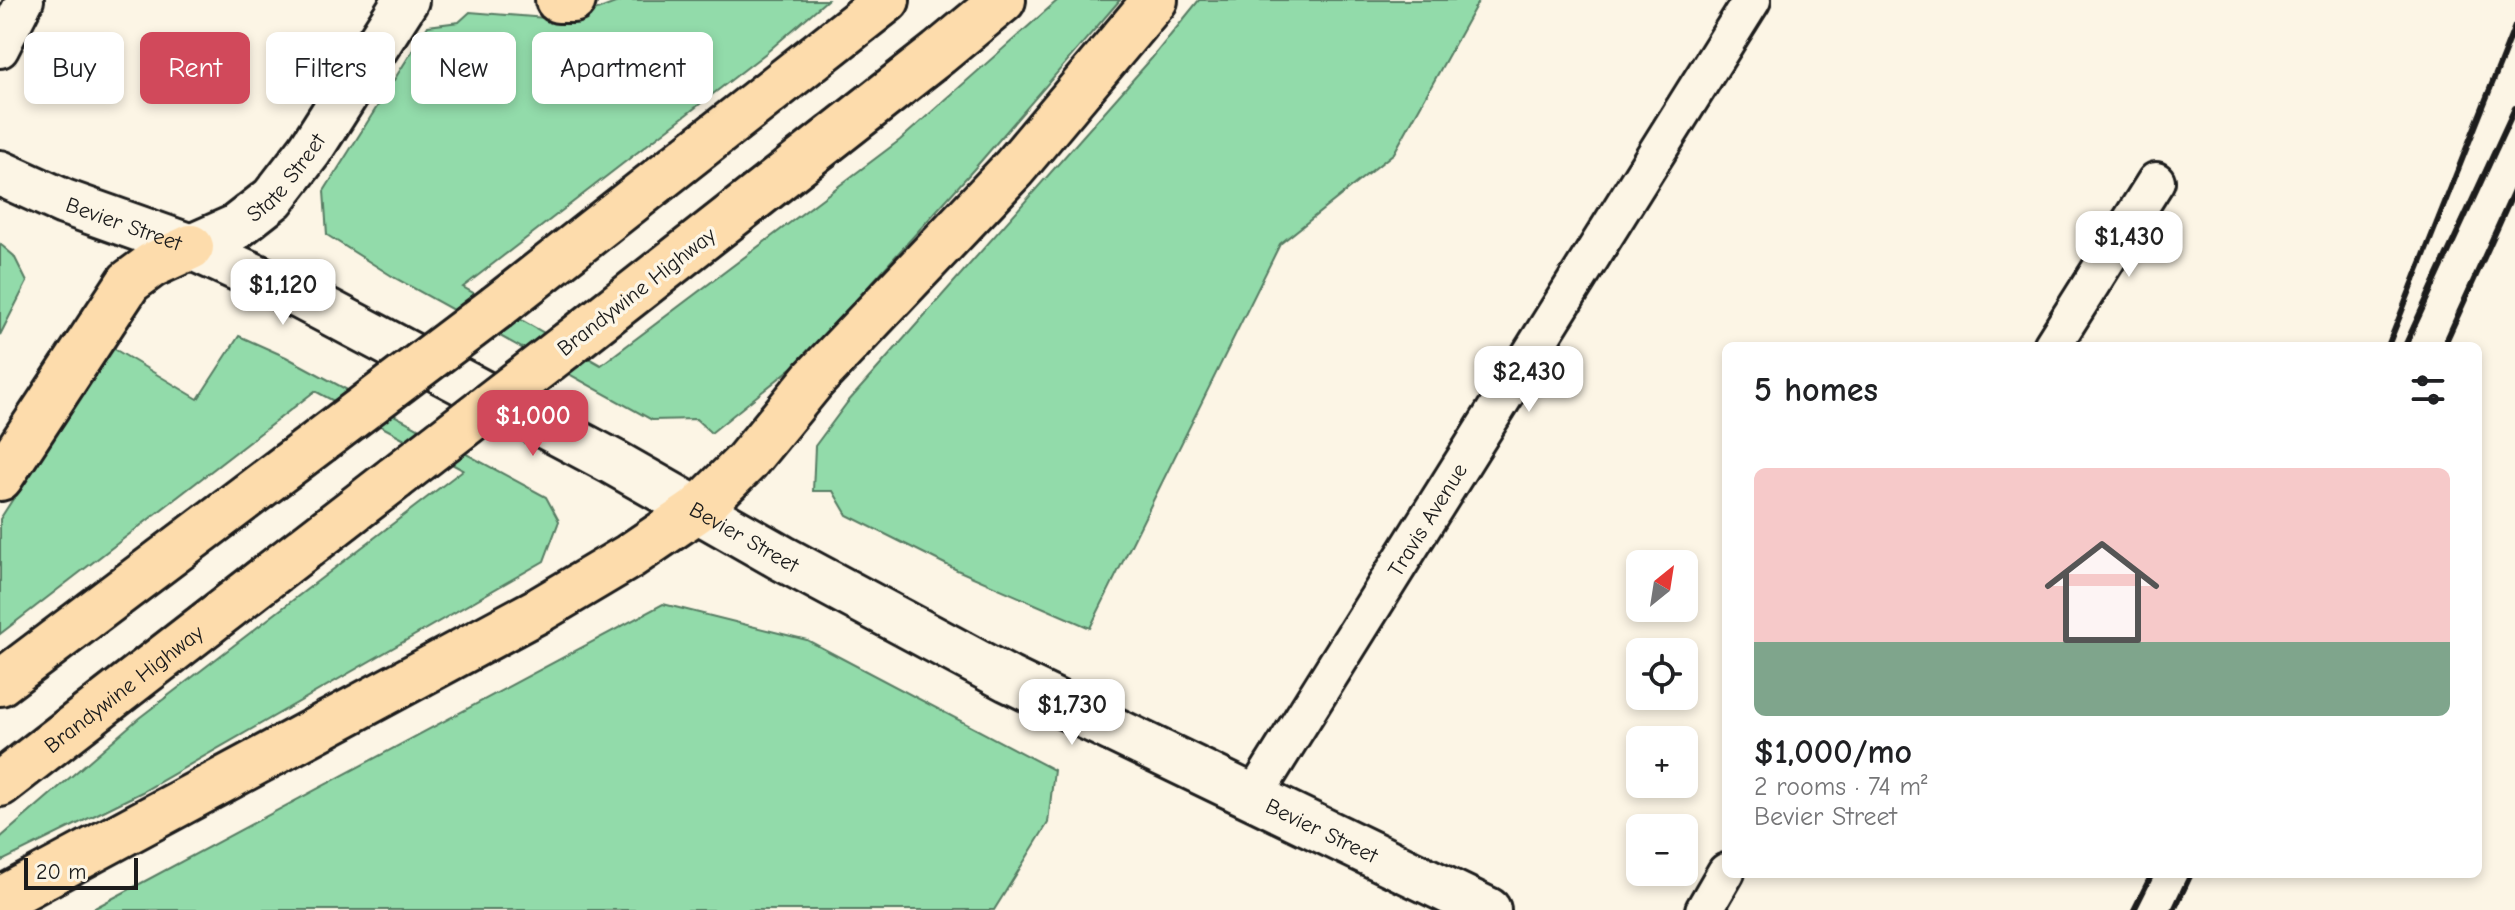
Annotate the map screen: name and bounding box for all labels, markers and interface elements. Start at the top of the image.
chip: Buy [24,32,124,104]
chip: Rent [140,32,250,104]
chip: Filters [266,32,395,104]
chip: New [411,32,516,104]
chip: Apartment [532,32,713,104]
street label: State Street [242,128,332,228]
street label: Bevier Street [62,192,186,257]
pin: $1,430 [2064,211,2194,279]
street label: Brandywine Highway [552,222,721,362]
text: $1,430 [2094,222,2164,252]
pin: $1,120 [218,259,348,327]
text: $1,120 [249,270,317,300]
pin: $2,430 [1464,346,1594,414]
text: $2,430 [1492,357,1566,387]
icon: filters [2406,368,2450,412]
text: 5 homes [1754,370,1878,410]
pin: $1,000 [468,390,598,458]
text: $1,000 [495,401,571,431]
street label: Travis Avenue [1383,459,1473,582]
street label: Bevier Street [685,496,804,579]
icon: home [2030,520,2174,664]
north arrow [1626,550,1698,622]
map controls [1626,550,1698,886]
street label: Brandywine Highway [39,619,209,759]
button: locate [1626,638,1698,710]
pin: $1,730 [1007,679,1137,747]
text: $1,730 [1037,690,1107,720]
button: + [1626,726,1698,798]
text: $1,000/mo [1754,732,1912,772]
text: 2 rooms · 74 m² [1754,772,1927,802]
street label: Bevier Street [1261,793,1382,869]
text: Bevier Street [1754,802,1897,832]
button: − [1626,814,1698,886]
scale bar [24,854,138,890]
text: 20 m [36,859,86,885]

